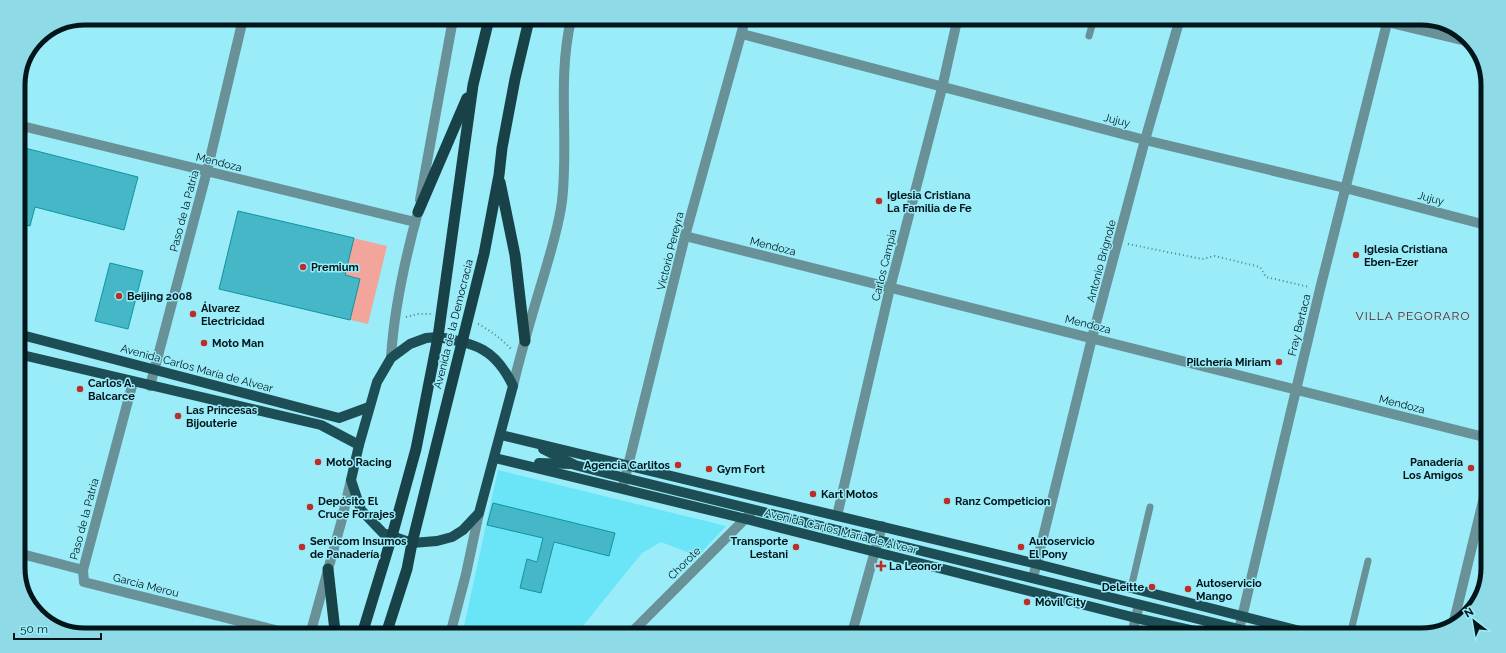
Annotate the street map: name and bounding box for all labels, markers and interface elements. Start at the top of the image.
street label: Jujuy [1102,111,1131,130]
street label: Mendoza [194,150,243,174]
street label: Paso de la Patria [167,169,202,253]
place label: Iglesia Cristiana La Familia de Fe [887,189,972,215]
street label: Jujuy [1416,189,1446,208]
marker: Iglesia Cristiana La Familia de Fe [874,196,884,206]
street label: Victorio Pereyra [654,210,687,292]
street label: Antonio Brignole [1084,218,1119,304]
street label: Carlos Campia [869,228,900,303]
street label: Mendoza [748,234,797,258]
place label: Iglesia Cristiana Eben-Ezer [1364,243,1448,269]
marker: Iglesia Cristiana Eben-Ezer [1351,250,1361,260]
street label: Avenida de la Democracia [431,258,476,390]
place label: Premium [311,261,359,274]
marker: Premium [298,262,308,272]
place label: Beijing 2008 [127,290,193,303]
marker: Beijing 2008 [114,291,124,301]
street label: Fray Bertaca [1285,293,1313,358]
place label: Álvarez Electricidad [201,301,265,328]
marker: Álvarez Electricidad [188,309,198,319]
district label: VILLA PEGORARO [1356,309,1470,323]
street label: Mendoza [1063,312,1112,336]
place label: Moto Man [212,337,264,350]
marker: Moto Man [199,338,209,348]
street label: Avenida Carlos María de Alvear [119,342,275,395]
place label: Pilchería Miriam [1186,356,1271,369]
marker: Pilchería Miriam [1274,357,1284,367]
place label: Carlos A. Balcarce [88,377,135,403]
marker: Carlos A. Balcarce [75,384,85,394]
street label: Mendoza [1377,392,1426,416]
place label: Las Princesas Bijouterie [186,404,258,430]
marker: Las Princesas Bijouterie [173,411,183,421]
place label: Moto Racing [326,456,392,469]
place label: Panadería Los Amigos [1403,456,1464,482]
marker: Moto Racing [313,457,323,467]
place label: Agencia Carlitos [584,459,671,472]
marker: Agencia Carlitos [673,460,683,470]
place label: Gym Fort [717,463,766,476]
marker: Panadería Los Amigos [1466,463,1476,473]
marker: Gym Fort [704,464,714,474]
street label: Paso de la Patria [67,477,102,561]
place label: Kart Motos [821,488,879,501]
marker: Kart Motos [808,489,818,499]
place label: Depósito El Cruce Forrajes [318,495,395,521]
place label: Ranz Competicion [955,495,1051,508]
marker: Ranz Competicion [942,496,952,506]
marker: Depósito El Cruce Forrajes [305,502,315,512]
street label: Avenida Carlos María de Alvear [763,506,919,557]
place label: Servicom Insumos de Panadería [310,535,407,561]
place label: Transporte Lestani [730,535,788,561]
place label: Autoservicio El Pony [1029,535,1095,561]
marker: Servicom Insumos de Panadería [297,542,307,552]
marker: Transporte Lestani [791,542,801,552]
marker: Autoservicio El Pony [1016,542,1026,552]
street label: Chorote [665,544,704,582]
place label: La Leonor [889,560,942,573]
marker: La Leonor [876,561,886,571]
street label: García Merou [112,571,180,600]
place label: Autoservicio Mango [1196,577,1262,603]
place label: Deleitte [1102,581,1144,594]
marker: Deleitte [1147,582,1157,592]
marker: Autoservicio Mango [1183,584,1193,594]
place label: Móvil City [1035,596,1086,609]
marker: Móvil City [1022,597,1032,607]
north arrow [1454,601,1494,641]
text: N [1462,605,1476,621]
scale bar [14,615,101,641]
text: 50 m [20,622,48,636]

